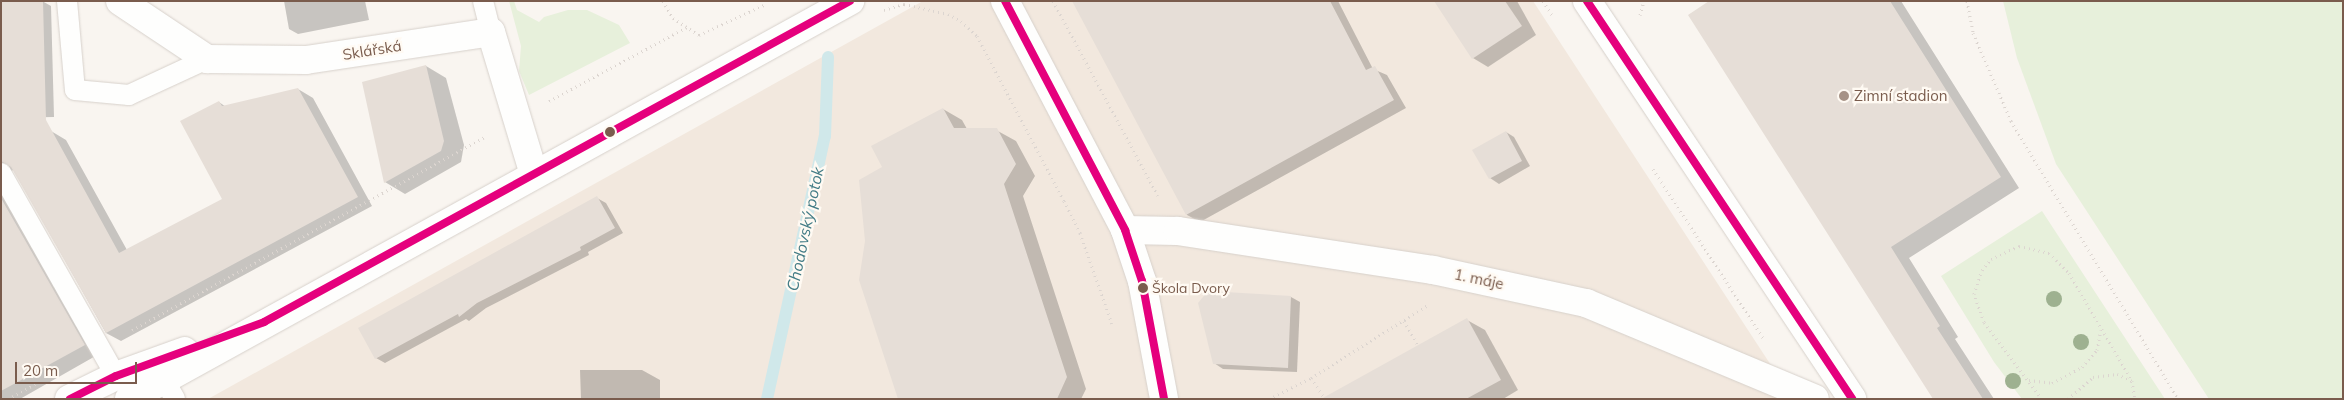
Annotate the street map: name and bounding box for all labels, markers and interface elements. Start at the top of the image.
street label: Sklářská [341,36,403,64]
place label: Zimní stadion [1854,87,1947,105]
marker: Zimní stadion [1838,90,1850,102]
unlabelled marker [605,127,615,137]
water label: Chodovský potok [782,165,828,293]
street label: 1. máje [1453,265,1505,293]
place label: Škola Dvory [1152,280,1230,296]
marker: Škola Dvory [1138,283,1148,293]
scale bar [18,352,140,384]
text: 20 m [23,361,58,380]

